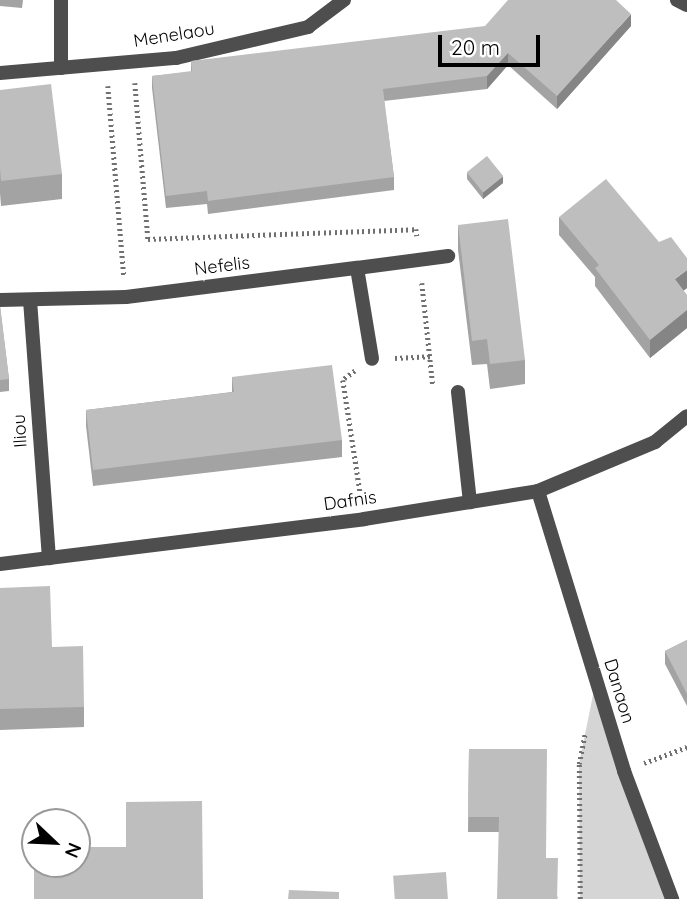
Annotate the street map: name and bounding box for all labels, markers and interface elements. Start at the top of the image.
street label: Menelaou [132,18,216,52]
scale bar [442,21,544,65]
text: 20 m [451,34,500,60]
street label: Nefelis [193,252,251,280]
street label: Iliou [8,413,32,449]
street label: Dafnis [322,487,378,515]
street label: Danaon [599,656,639,726]
north arrow [21,808,91,878]
text: N [60,839,87,862]

